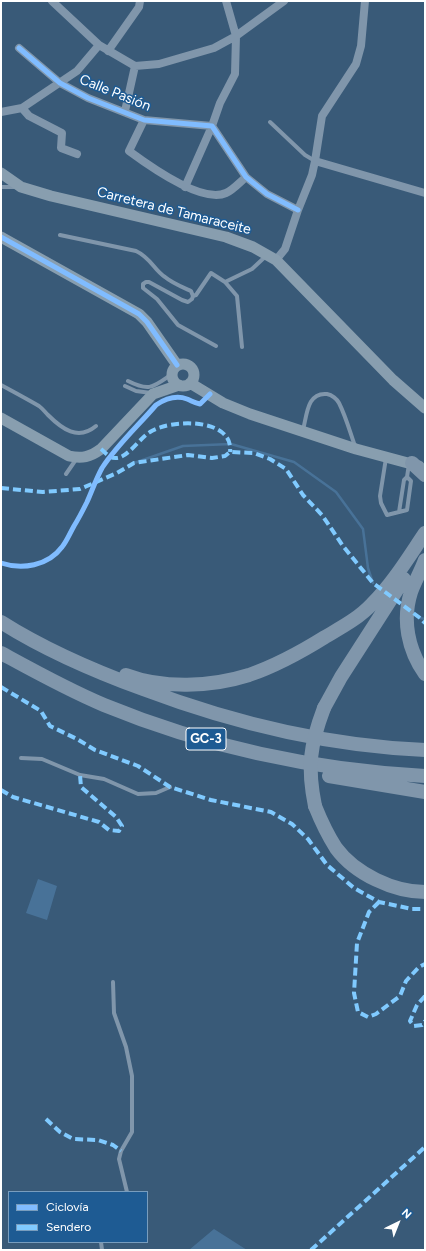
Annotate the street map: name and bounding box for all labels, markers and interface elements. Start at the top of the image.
street label: Calle Pasión [77,71,153,115]
street label: Carretera de Tamaraceite [95,184,253,238]
road number: GC-3 [186,728,226,750]
legend [8,1191,148,1243]
text: Ciclovía [46,1200,89,1214]
north arrow [378,1203,418,1243]
text: N [399,1206,414,1222]
text: Sendero [46,1220,91,1234]

